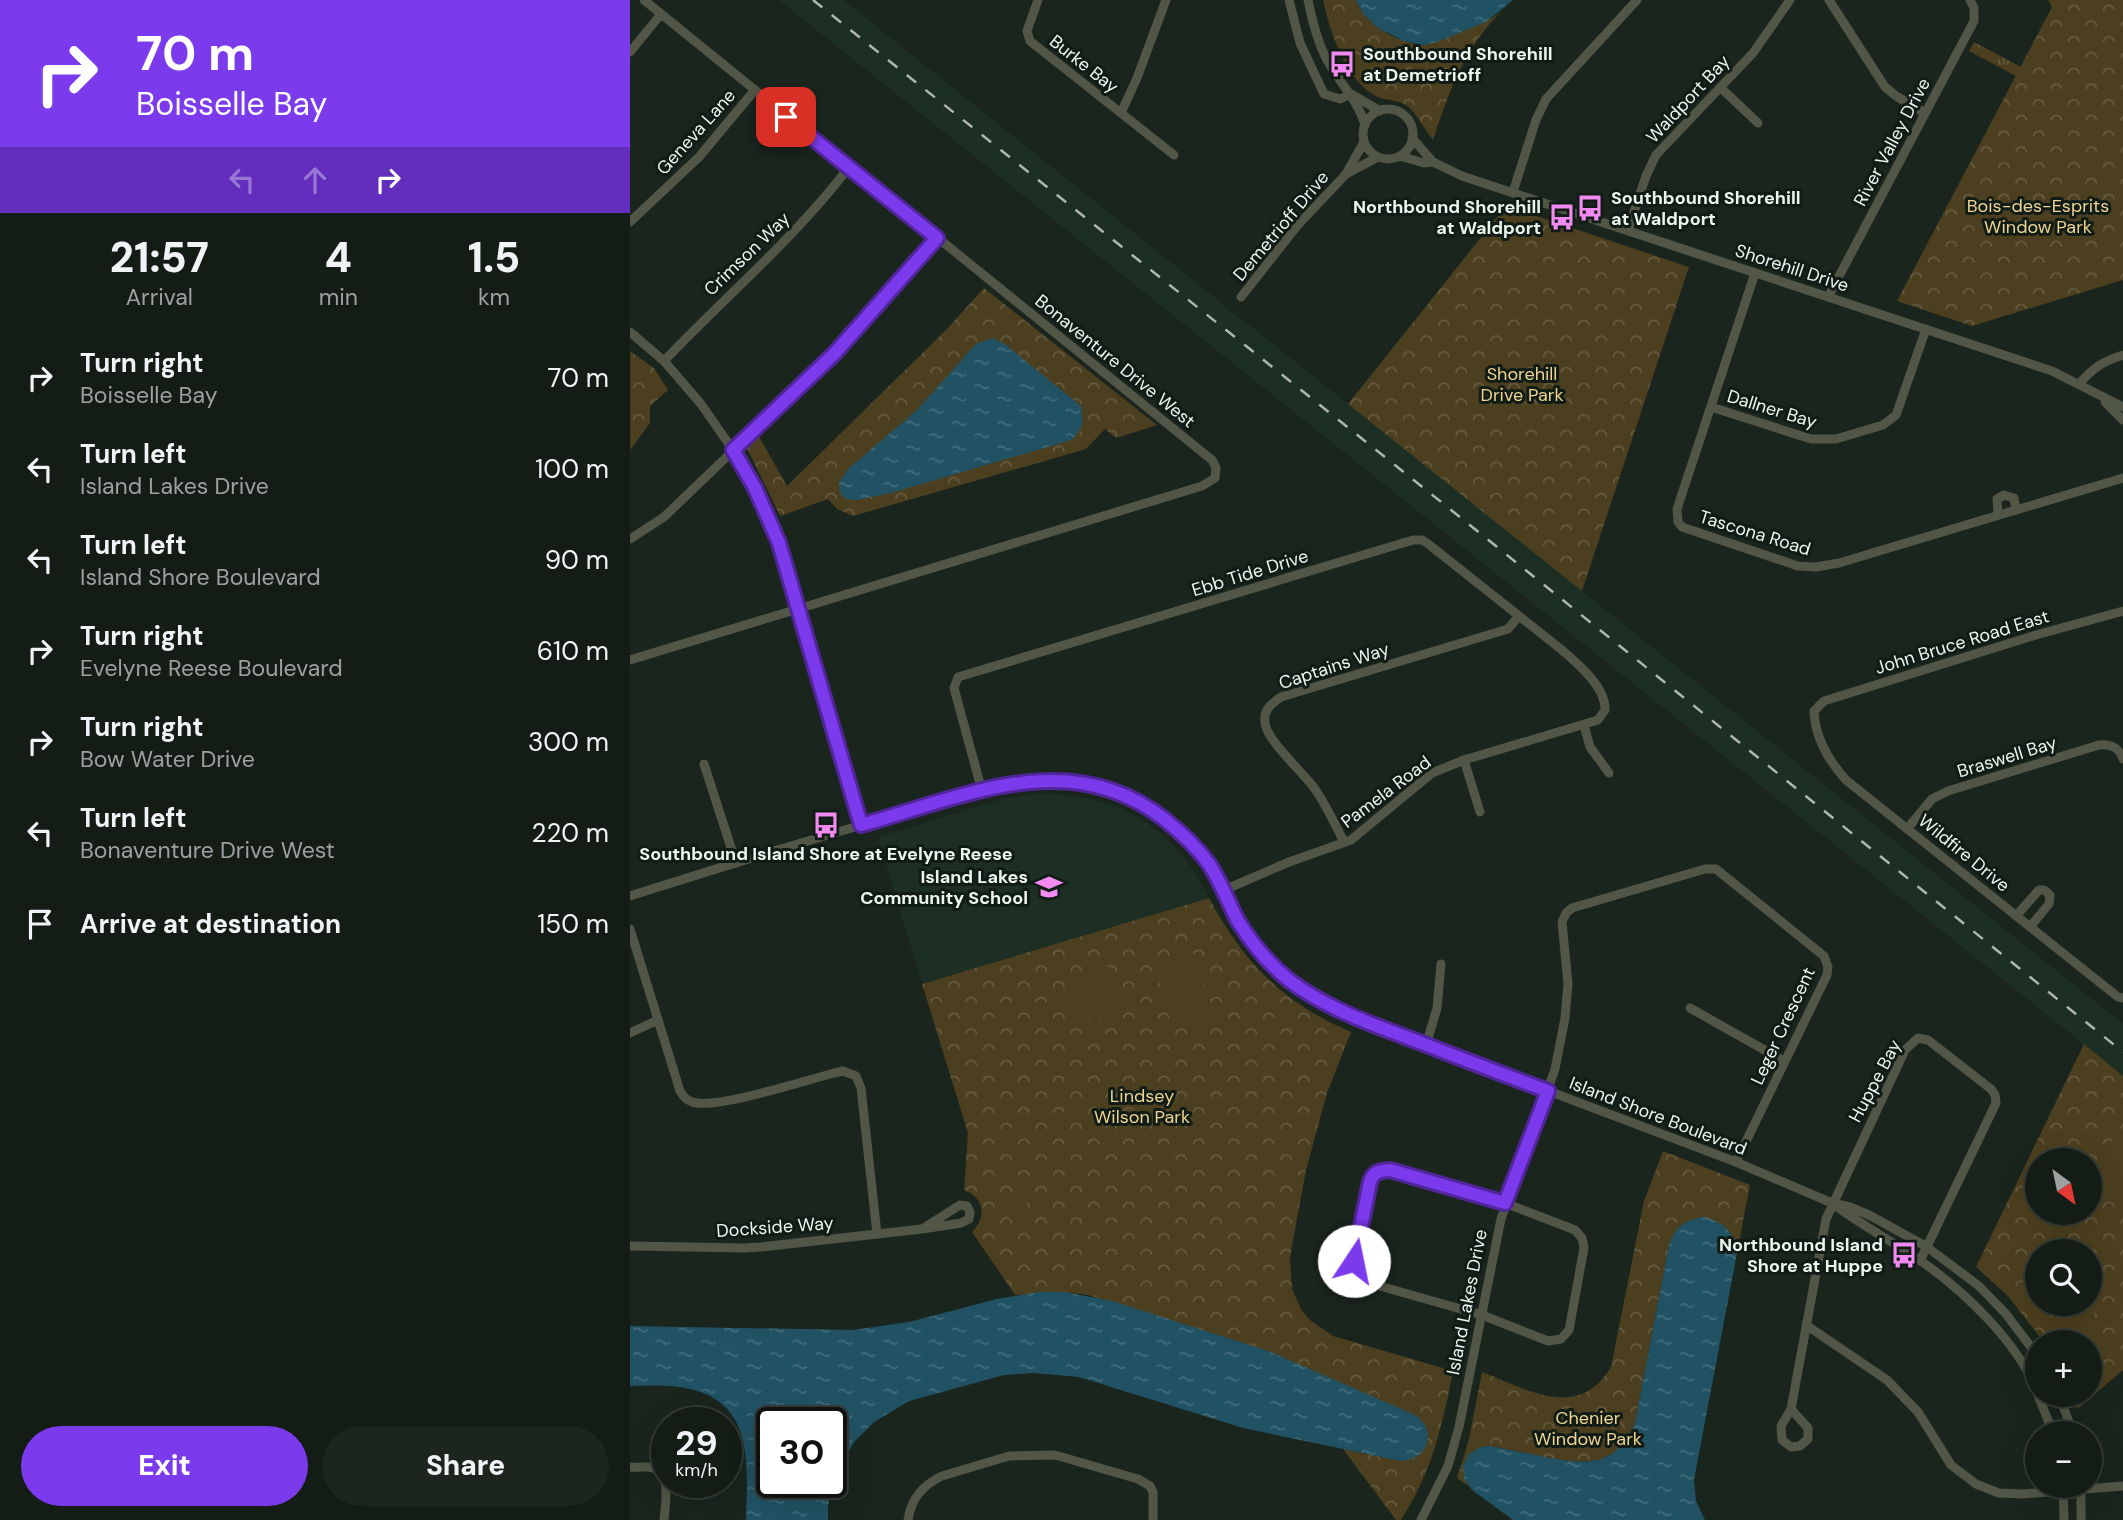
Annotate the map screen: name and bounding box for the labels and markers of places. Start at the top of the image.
place label: Southbound Shorehill at Demetrioff [1363,42,1553,87]
bus stop icon: Southbound Shorehill at Demetrioff [1327,49,1357,79]
pin [756,87,816,147]
place label: Southbound Shorehill at Waldport [1611,186,1801,231]
bus stop icon: Southbound Shorehill at Waldport [1575,193,1605,223]
place label: Northbound Shorehill at Waldport [1353,195,1541,240]
bus stop icon: Northbound Shorehill at Waldport [1547,202,1577,232]
bus stop icon: Southbound Island Shore at Evelyne Reese [811,810,841,840]
place label: Southbound Island Shore at Evelyne Reese [639,842,1013,866]
place label: Island Lakes Community School [860,865,1028,910]
school or university icon: Island Lakes Community School [1034,872,1064,902]
place label: Northbound Island Shore at Huppe [1719,1233,1883,1278]
bus stop icon: Northbound Island Shore at Huppe [1889,1240,1919,1270]

